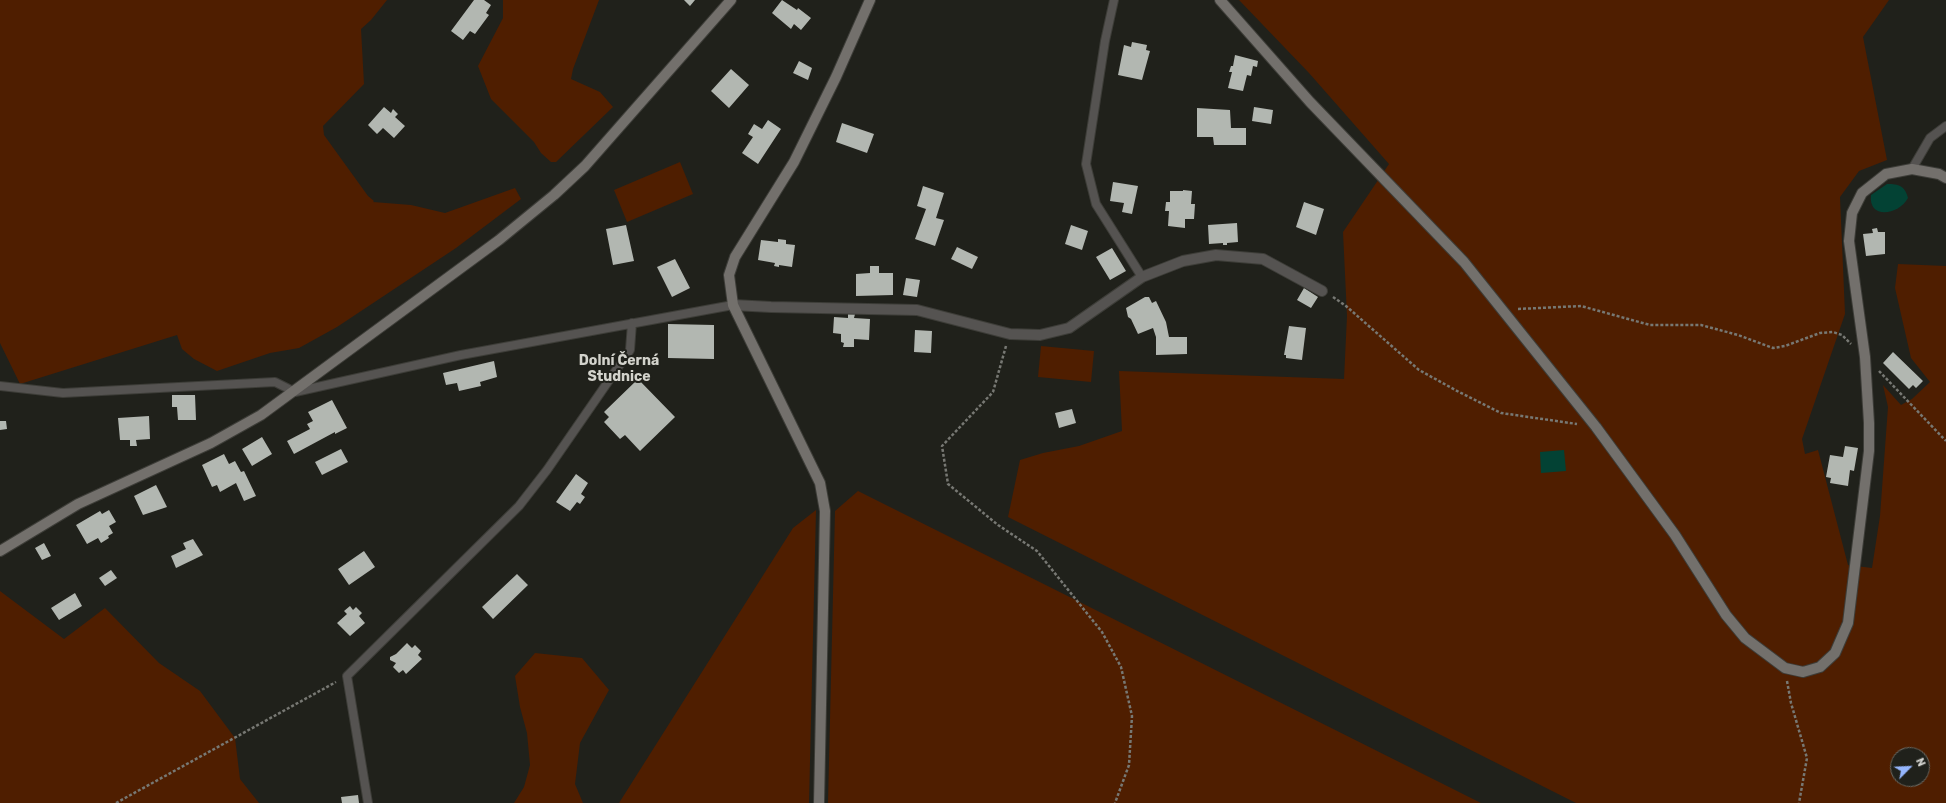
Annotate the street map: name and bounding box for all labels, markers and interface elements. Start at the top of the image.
district label: Dolní Černá Studnice [579,353,659,386]
north arrow [1890,747,1930,787]
text: N [1913,756,1928,769]

